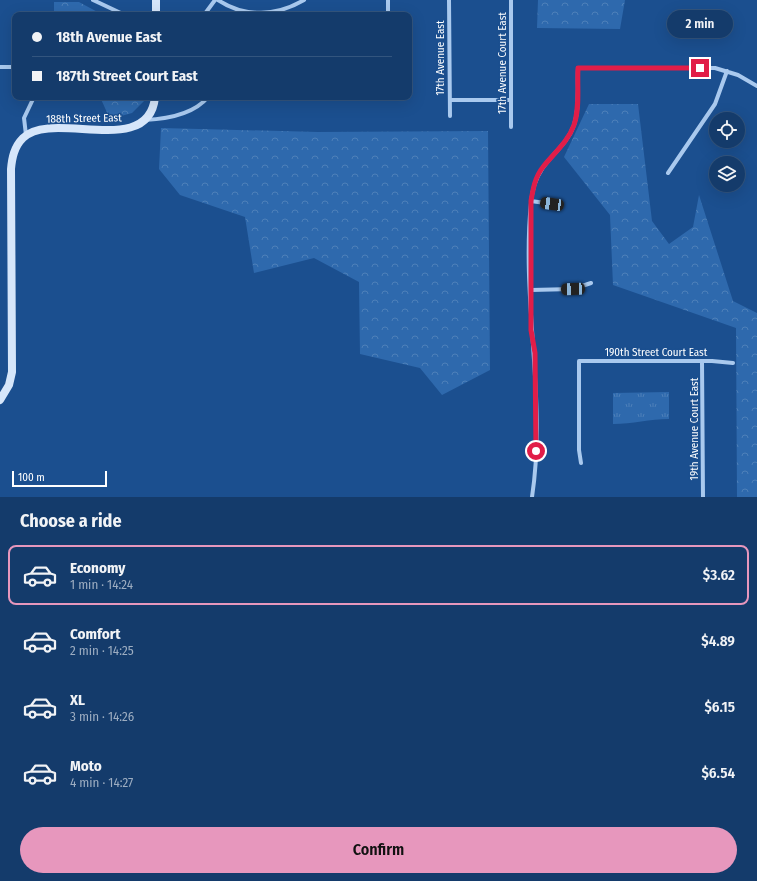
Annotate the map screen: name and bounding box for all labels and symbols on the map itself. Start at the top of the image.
callout: 2 min [667,10,733,38]
street label: 17th Avenue Court East [496,12,509,114]
street label: 17th Avenue East [434,20,447,96]
route end [691,59,709,77]
street label: 188th Street East [46,111,122,126]
car [539,196,565,212]
car [561,283,585,295]
street label: 190th Street Court East [605,346,708,359]
street label: 19th Avenue Court East [688,377,701,480]
route start [527,442,545,460]
scale bar [12,469,107,488]

